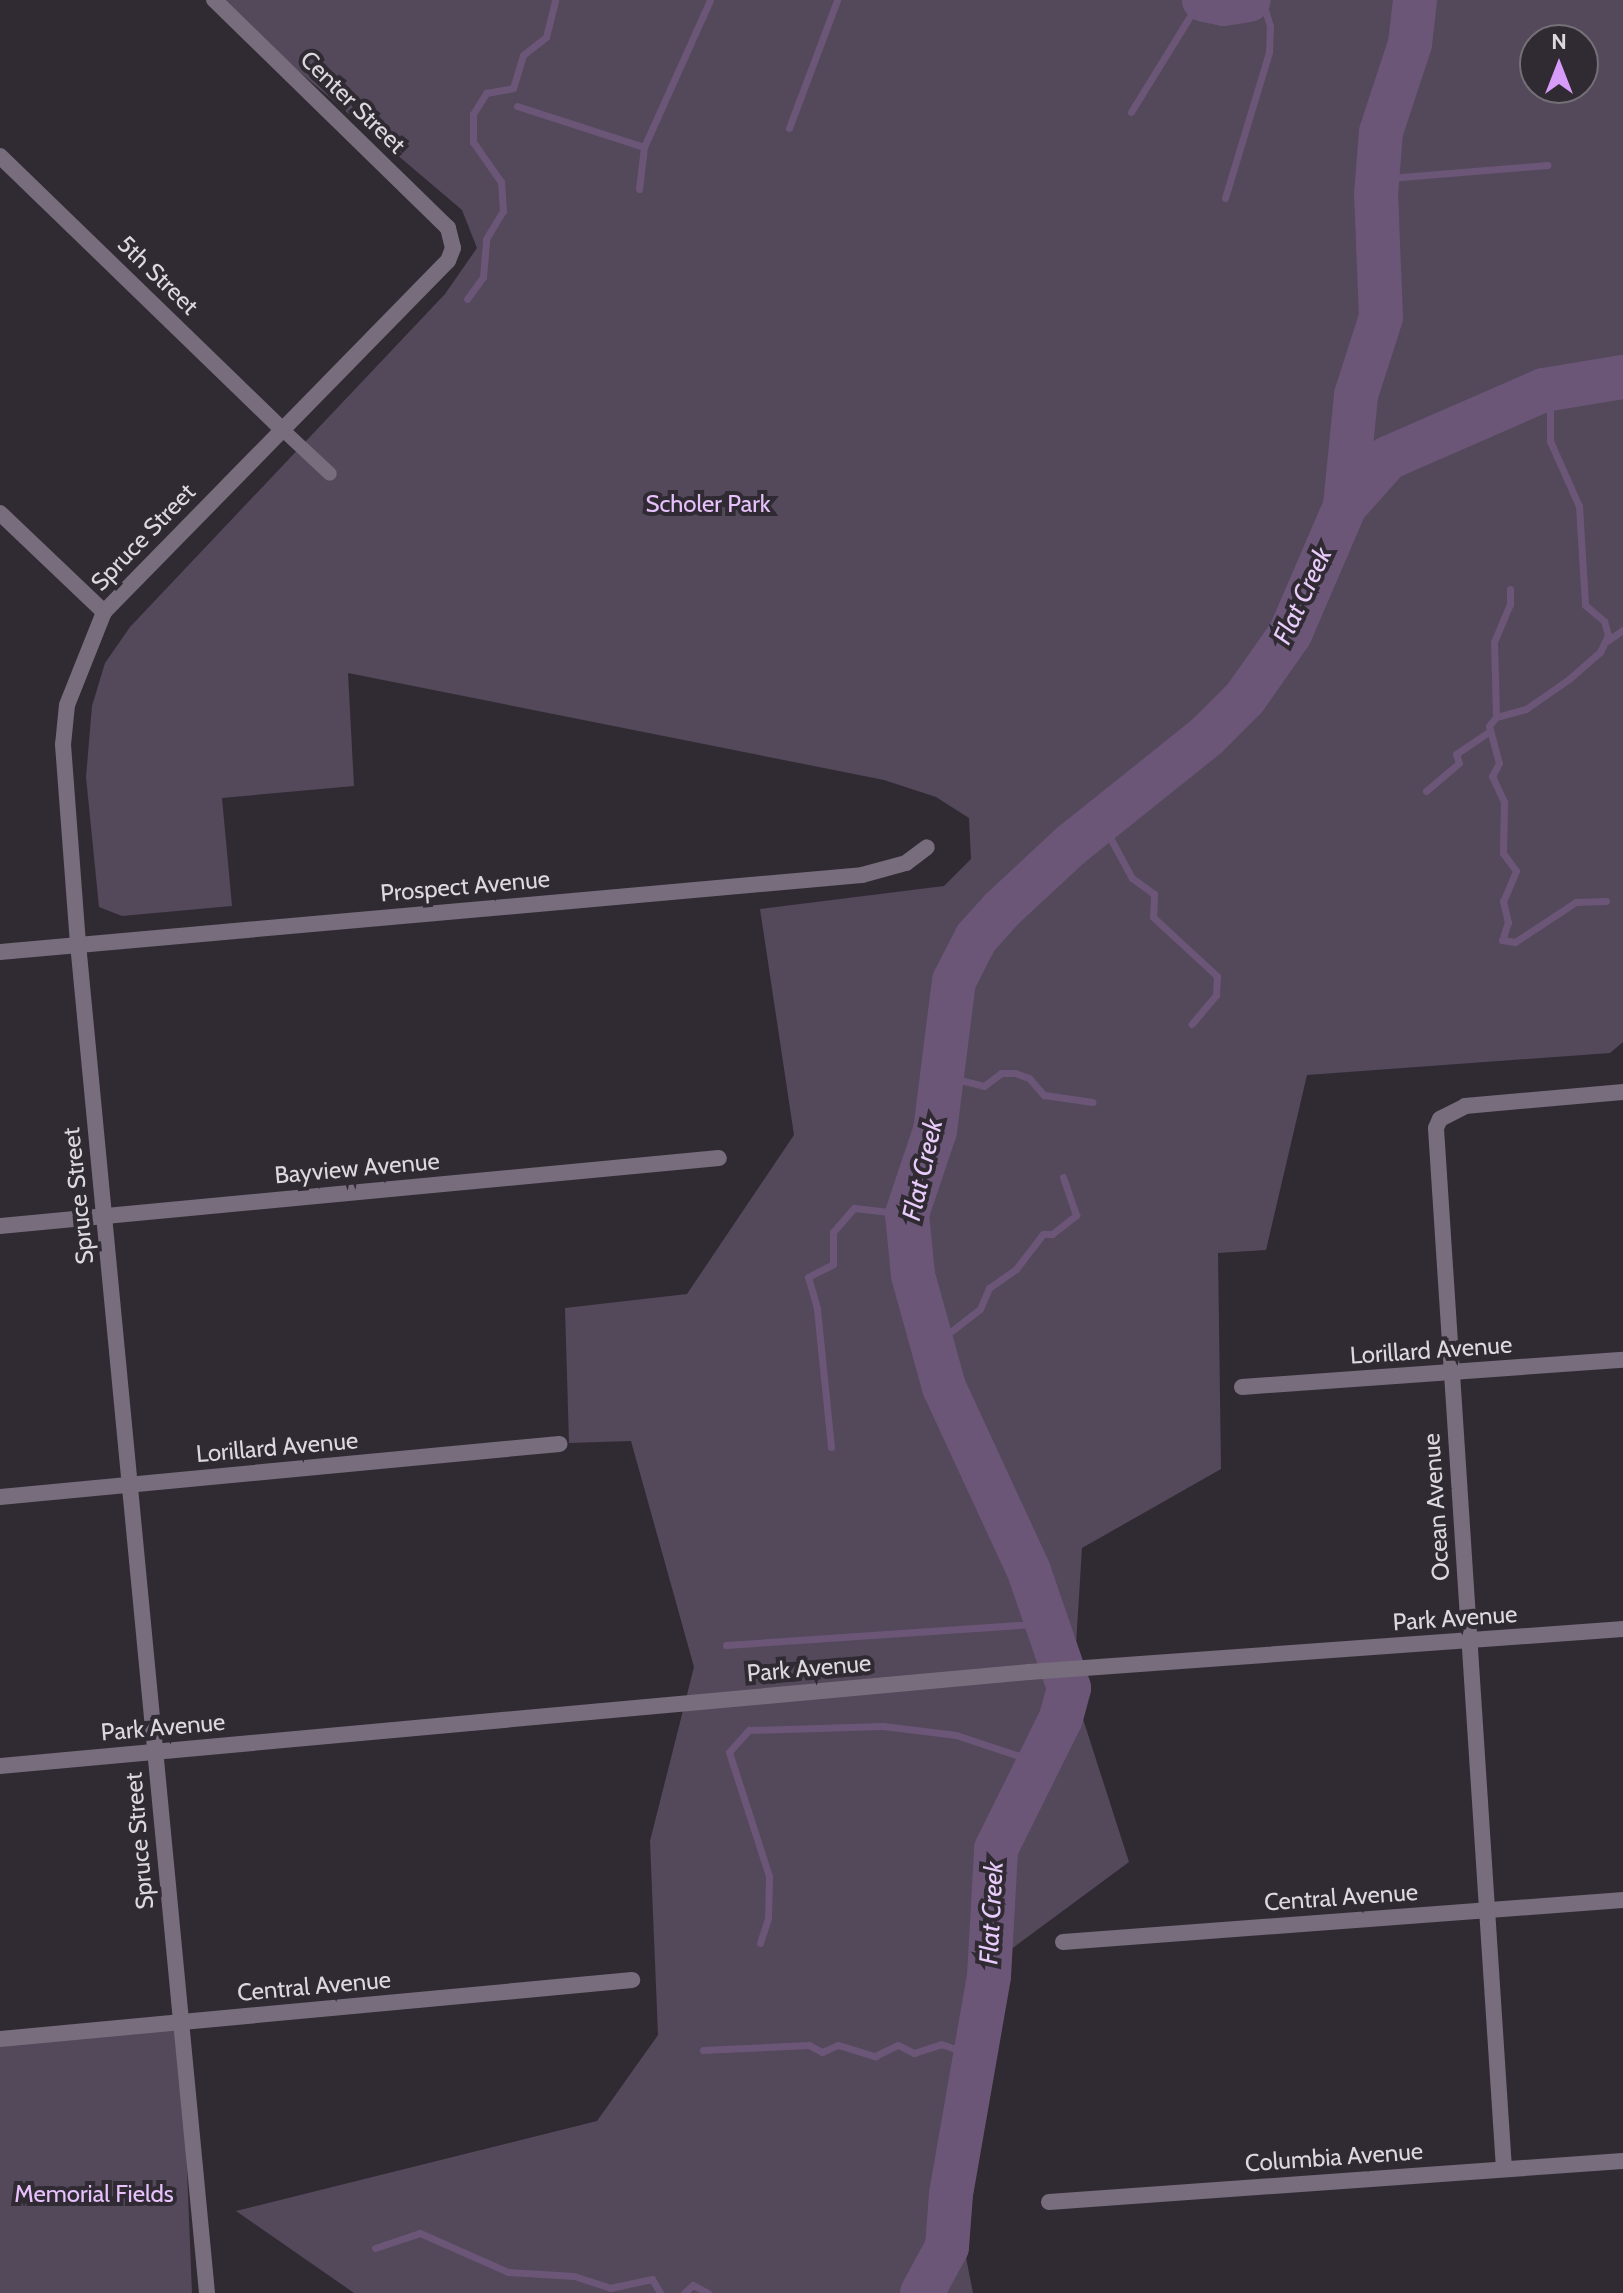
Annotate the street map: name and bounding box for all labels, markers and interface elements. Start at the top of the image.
north arrow [1519,24,1599,104]
text: N [1551,28,1567,55]
street label: Center Street [294,45,412,159]
street label: 5th Street [112,230,204,320]
street label: Spruce Street [85,478,201,596]
park label: Scholer Park [645,490,771,518]
water label: Flat Creek [1267,543,1339,649]
street label: Prospect Avenue [379,864,551,908]
water label: Flat Creek [896,1116,950,1224]
street label: Spruce Street [56,1126,100,1266]
street label: Bayview Avenue [273,1146,441,1190]
street label: Lorillard Avenue [1349,1330,1513,1370]
street label: Lorillard Avenue [195,1426,359,1468]
street label: Ocean Avenue [1416,1432,1456,1582]
street label: Park Avenue [1392,1599,1518,1637]
street label: Park Avenue [746,1648,872,1688]
street label: Park Avenue [100,1707,226,1747]
street label: Spruce Street [119,1771,159,1911]
water label: Flat Creek [974,1861,1010,1965]
street label: Central Avenue [1263,1877,1419,1917]
street label: Central Avenue [236,1965,392,2007]
street label: Columbia Avenue [1244,2136,1424,2178]
park label: Memorial Fields [14,2180,174,2208]

